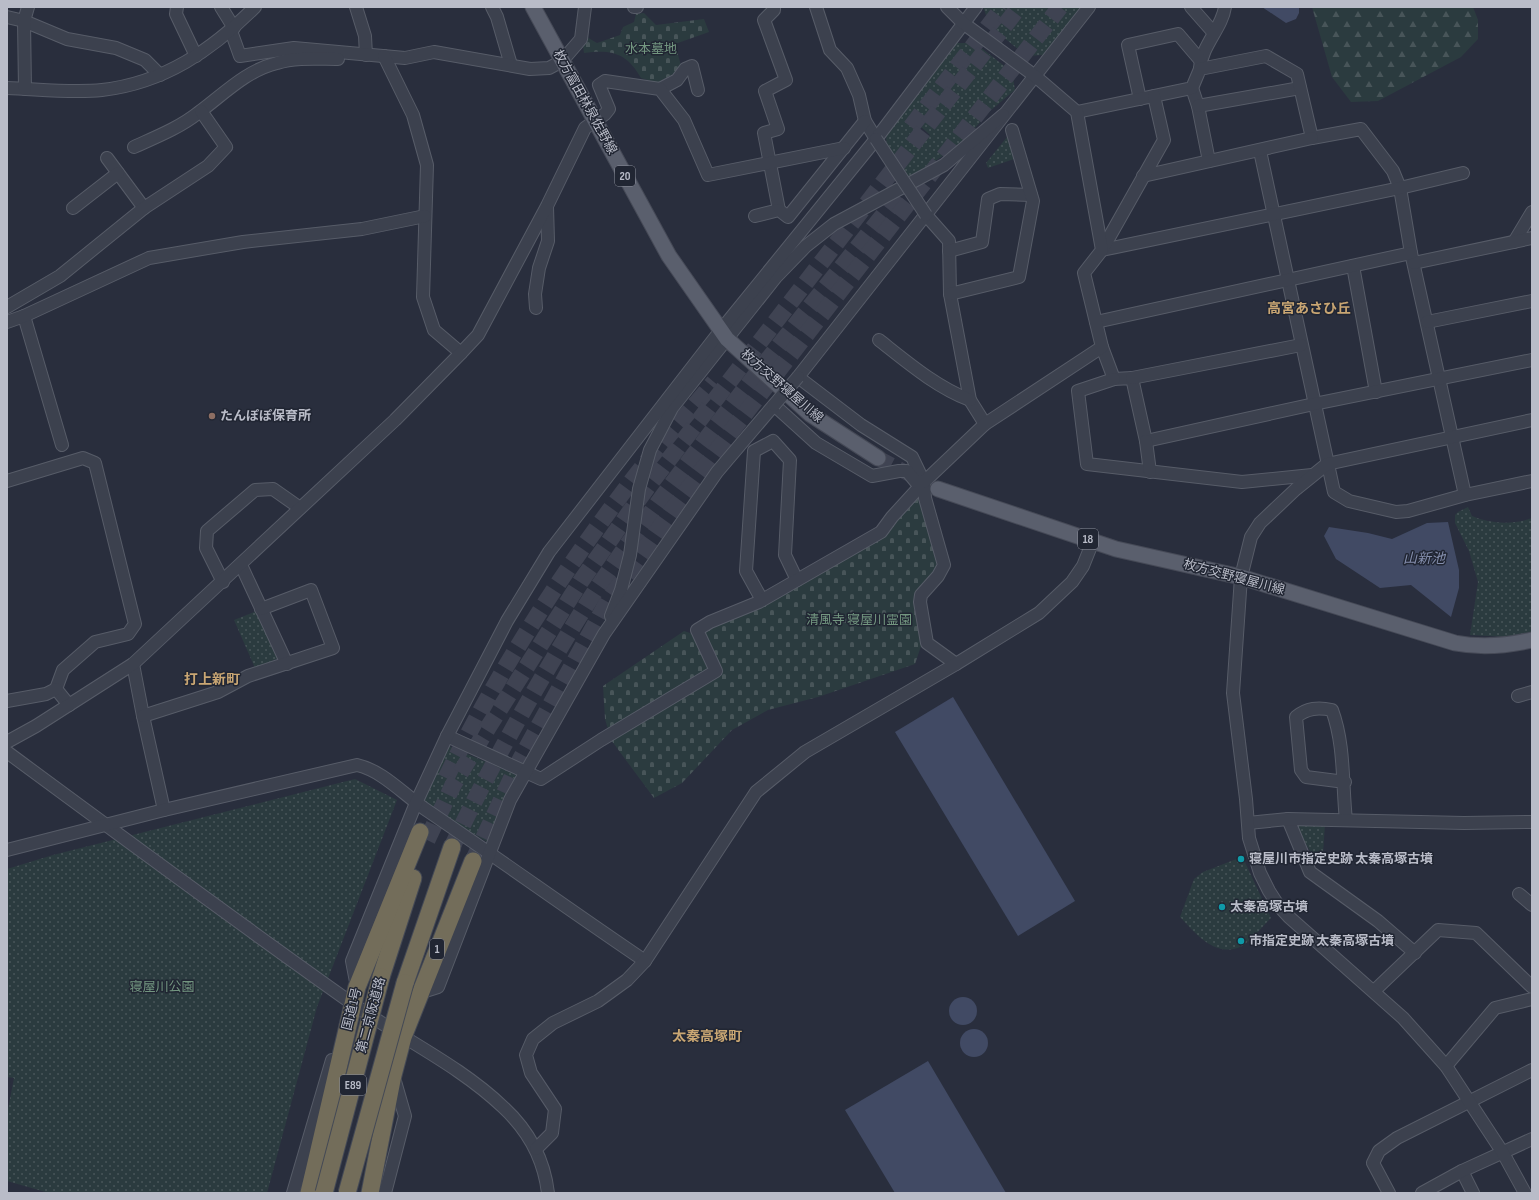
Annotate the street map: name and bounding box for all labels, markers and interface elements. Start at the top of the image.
park label: 水本墓地 [625,41,677,57]
street label: 枚方富田林泉佐野線 [550,47,620,157]
road number: 20 [615,166,635,186]
district label: 高宮あさひ丘 [1267,300,1351,317]
street label: 枚方交野寝屋川線 [738,346,826,426]
place label: たんぽぽ保育所 [220,408,311,424]
marker: たんぽぽ保育所 [207,411,217,421]
road number: 18 [1078,529,1098,549]
water label: 山新池 [1403,550,1447,567]
street label: 枚方交野寝屋川線 [1182,556,1286,598]
park label: 清風寺 寝屋川霊園 [806,612,912,628]
district label: 打上新町 [184,671,240,688]
place label: 寝屋川市指定史跡 太秦高塚古墳 [1249,851,1433,867]
marker: 寝屋川市指定史跡 太秦高塚古墳 [1236,854,1246,864]
place label: 太秦高塚古墳 [1230,899,1308,915]
marker: 太秦高塚古墳 [1217,902,1227,912]
place label: 市指定史跡 太秦高塚古墳 [1249,933,1394,949]
marker: 市指定史跡 太秦高塚古墳 [1236,936,1246,946]
road number: 1 [430,939,444,959]
street label: 第二京阪道路 [353,975,389,1055]
park label: 寝屋川公園 [129,979,195,995]
street label: 国道1号 [339,986,365,1032]
district label: 太秦高塚町 [672,1028,742,1045]
road number: E89 [340,1075,366,1095]

